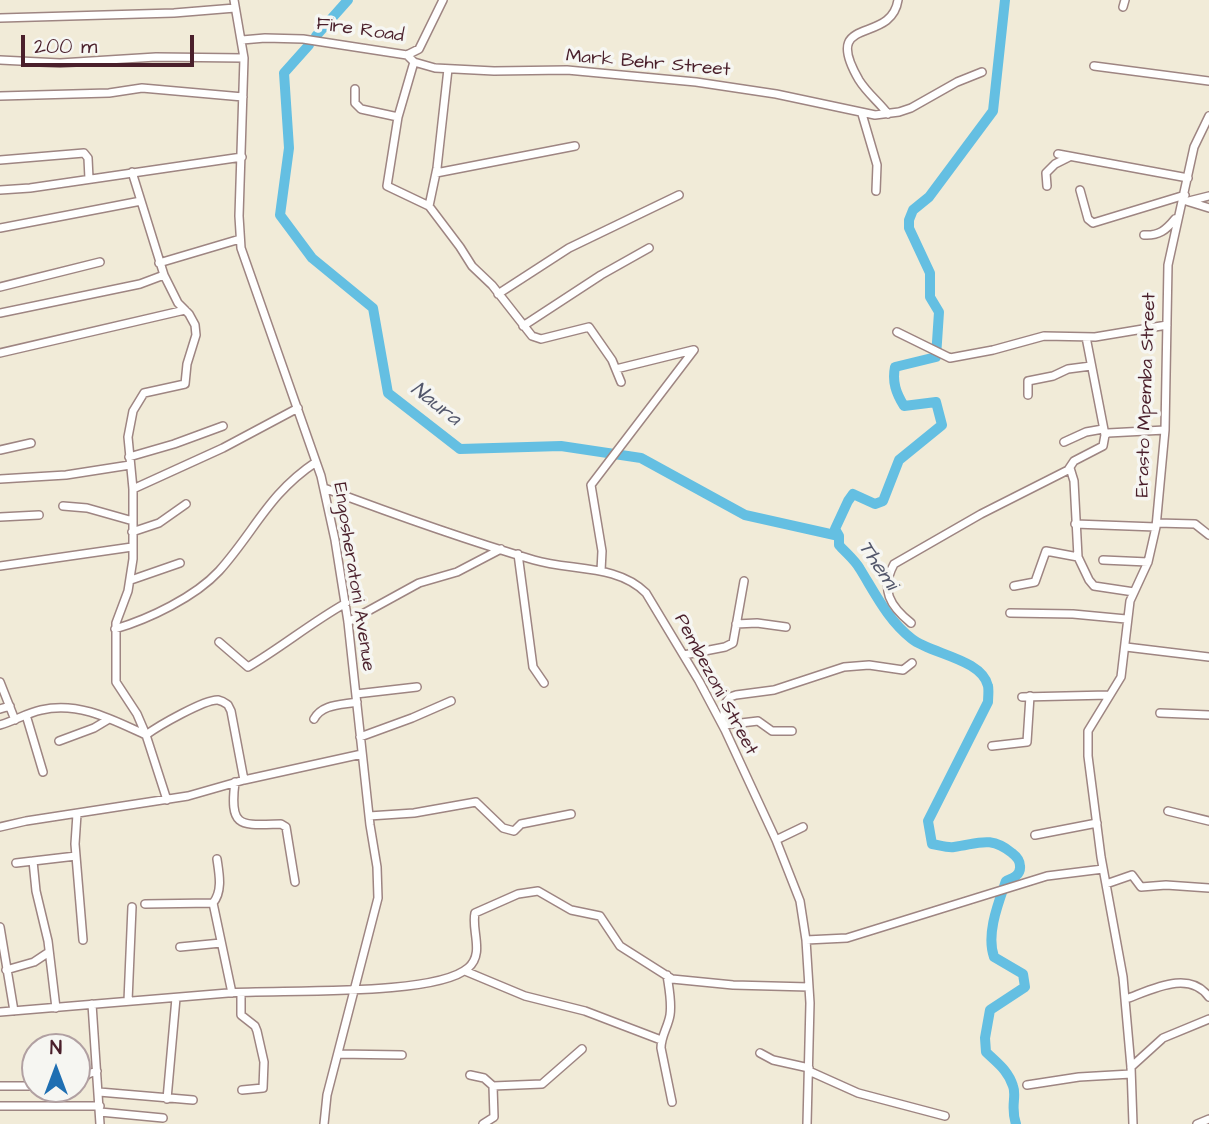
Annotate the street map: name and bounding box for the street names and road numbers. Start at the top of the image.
street label: Fire Road [315,14,405,48]
street label: Mark Behr Street [565,45,731,83]
street label: Erasto Mpemba Street [1132,292,1162,498]
street label: Engosheratoni Avenue [327,481,379,673]
street label: Pembezoni Street [668,610,762,760]

